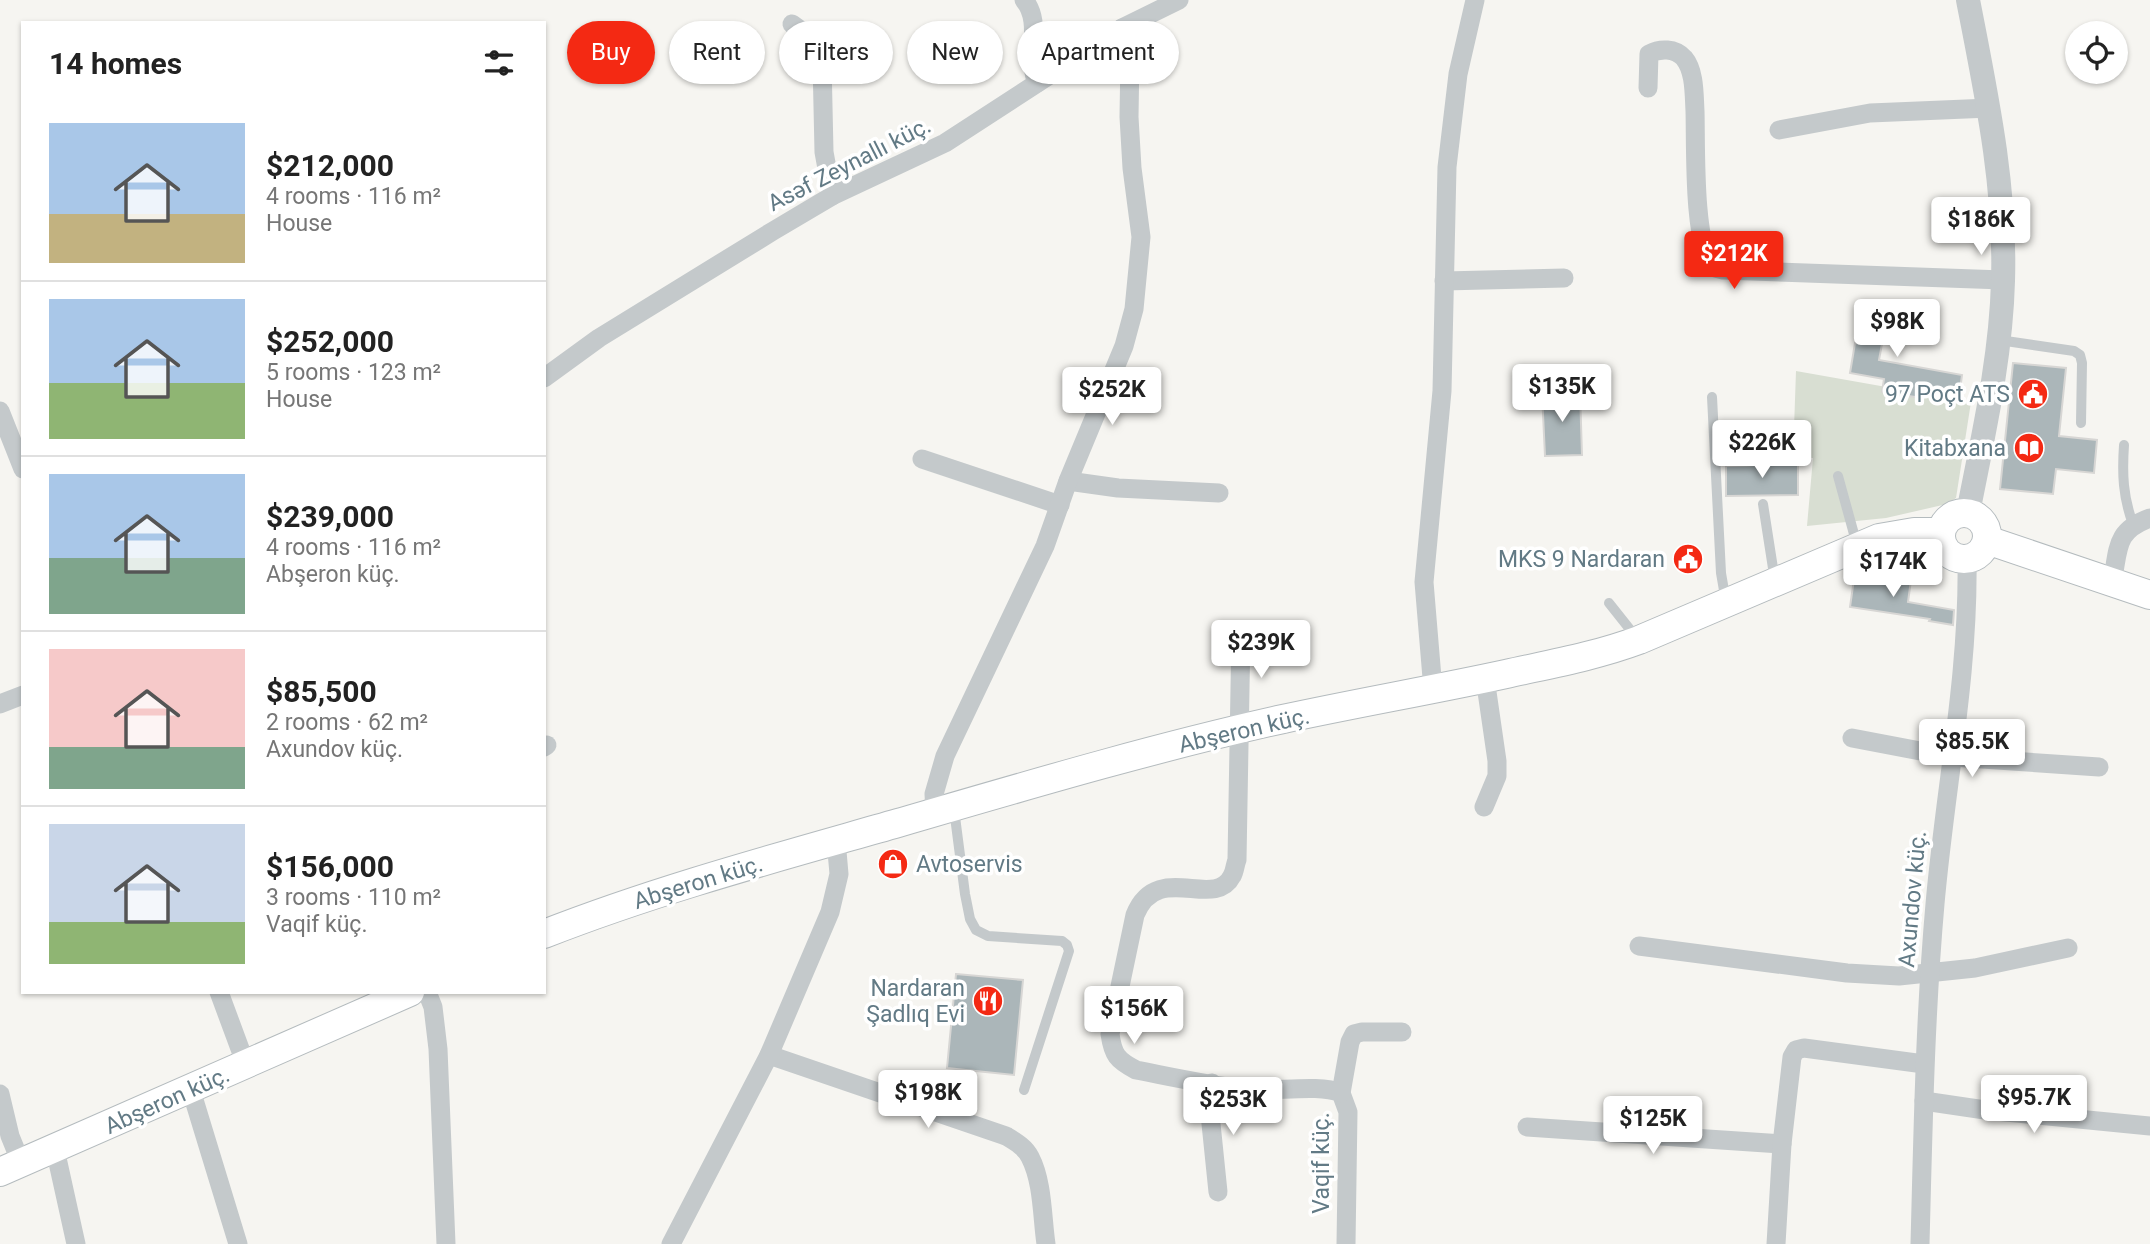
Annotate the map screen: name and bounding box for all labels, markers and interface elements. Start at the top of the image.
chip: Buy [567,21,655,84]
chip: Rent [669,21,765,84]
chip: Filters [779,21,893,84]
chip: New [907,21,1003,84]
chip: Apartment [1017,21,1179,84]
map controls [2065,21,2128,84]
button: locate [2065,21,2128,84]
icon: filters [480,44,518,82]
text: 14 homes [49,46,182,81]
street label: Asəf Zeynallı küç. [763,112,935,217]
text: $212,000 [266,148,394,183]
icon: home [105,151,189,235]
text: 4 rooms · 116 m² [266,183,441,210]
pin: $186K [1932,198,2030,257]
text: $186K [1947,206,2015,233]
text: House [266,210,332,237]
pin: $212K [1685,232,1783,291]
text: $212K [1700,240,1768,267]
pin: $98K [1856,300,1938,359]
text: $98K [1870,308,1924,335]
text: $252,000 [266,324,394,359]
icon: home [105,327,189,411]
text: 5 rooms · 123 m² [266,359,441,386]
pin: $135K [1513,364,1611,424]
pin: $252K [1063,368,1161,427]
text: $135K [1528,373,1596,400]
text: $252K [1078,376,1146,403]
public building icon: 97 Poçt ATS [2016,377,2050,411]
place label: 97 Poçt ATS [1885,381,2010,408]
text: House [266,386,332,413]
pin: $226K [1713,420,1811,480]
text: $226K [1728,429,1796,456]
library icon: Kitabxana [2012,431,2046,465]
place label: Kitabxana [1904,435,2006,462]
text: $239,000 [266,499,394,534]
icon: home [105,502,189,586]
text: 4 rooms · 116 m² [266,534,441,561]
pin: $174K [1844,540,1942,599]
public building icon: MKS 9 Nardaran [1671,542,1705,576]
place label: MKS 9 Nardaran [1498,546,1665,573]
text: $174K [1859,548,1927,575]
text: Abşeron küç. [266,561,400,588]
pin: $239K [1212,620,1310,680]
text: $239K [1227,629,1295,656]
text: $85,500 [266,674,377,709]
icon: home [105,677,189,761]
street label: Abşeron küç. [1176,702,1312,759]
text: 2 rooms · 62 m² [266,709,428,736]
pin: $85.5K [1915,720,2029,779]
text: $85.5K [1935,728,2009,755]
text: Axundov küç. [266,736,403,763]
street label: Axundov küç. [1893,830,1932,968]
shop icon: Avtoservis [876,847,910,881]
text: $156,000 [266,849,394,884]
street label: Abşeron küç. [630,850,766,915]
place label: Avtoservis [916,851,1023,878]
icon: home [105,852,189,936]
text: 3 rooms · 110 m² [266,884,441,911]
text: Vaqif küç. [266,911,367,938]
place label: Nardaran Şadlıq Evi [866,975,965,1028]
restaurant icon: Nardaran Şadlıq Evi [971,984,1005,1018]
pin: $156K [1085,986,1183,1046]
text: $156K [1100,995,1168,1022]
street label: Abşeron küç. [101,1061,234,1140]
pin: $198K [879,1070,977,1130]
pin: $95.7K [1977,1076,2091,1135]
pin: $253K [1184,1078,1282,1137]
text: $198K [894,1079,962,1106]
text: $95.7K [1997,1084,2071,1111]
text: $253K [1199,1086,1267,1113]
pin: $125K [1604,1096,1702,1156]
text: $125K [1619,1105,1687,1132]
street label: Vaqif küç. [1308,1112,1335,1214]

